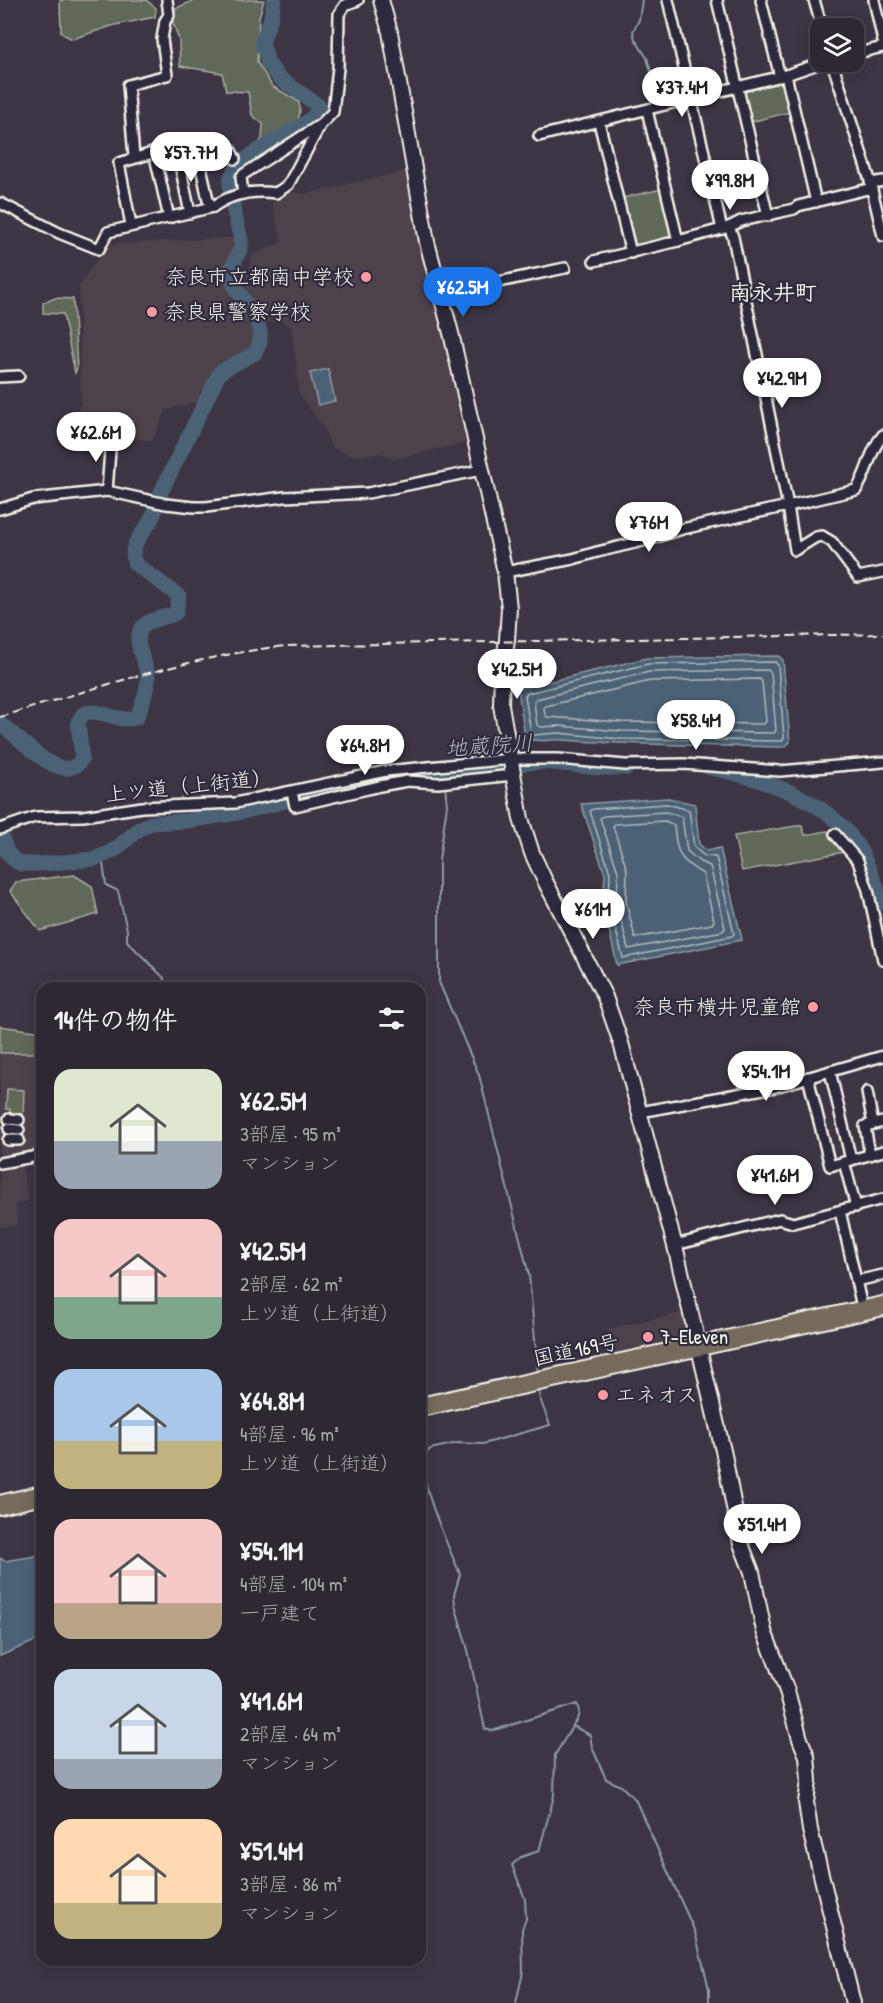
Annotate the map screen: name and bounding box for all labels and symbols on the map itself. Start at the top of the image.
pin: ¥37.4M [633,67,731,118]
pin: ¥57.7M [142,132,240,183]
pin: ¥99.8M [681,160,779,211]
place label: 奈良市立都南中学校 [165,262,354,291]
pin: ¥62.5M [414,267,512,318]
marker: 奈良市立都南中学校 [359,270,373,284]
district label: 南永井町 [729,277,817,307]
place label: 奈良県警察学校 [164,297,311,326]
marker: 奈良県警察学校 [145,305,159,319]
pin: ¥42.9M [733,358,831,409]
pin: ¥62.6M [47,412,145,463]
pin: ¥76M [613,502,685,553]
pin: ¥42.5M [468,649,566,700]
pin: ¥58.4M [647,700,745,751]
pin: ¥64.8M [316,725,414,776]
water label: 地蔵院川 [444,727,534,763]
street label: 上ツ道（上街道） [104,762,274,809]
pin: ¥61M [557,889,629,940]
place label: 奈良市横井児童館 [633,992,801,1021]
marker: 奈良市横井児童館 [806,1000,820,1014]
pin: ¥54.1M [717,1051,815,1102]
pin: ¥41.6M [726,1155,824,1206]
place label: 7-Eleven [660,1322,728,1351]
street label: 国道169号 [530,1326,621,1373]
marker: 7-Eleven [641,1330,655,1344]
place label: エネオス [615,1380,698,1409]
marker: エネオス [596,1388,610,1402]
pin: ¥51.4M [713,1504,811,1555]

